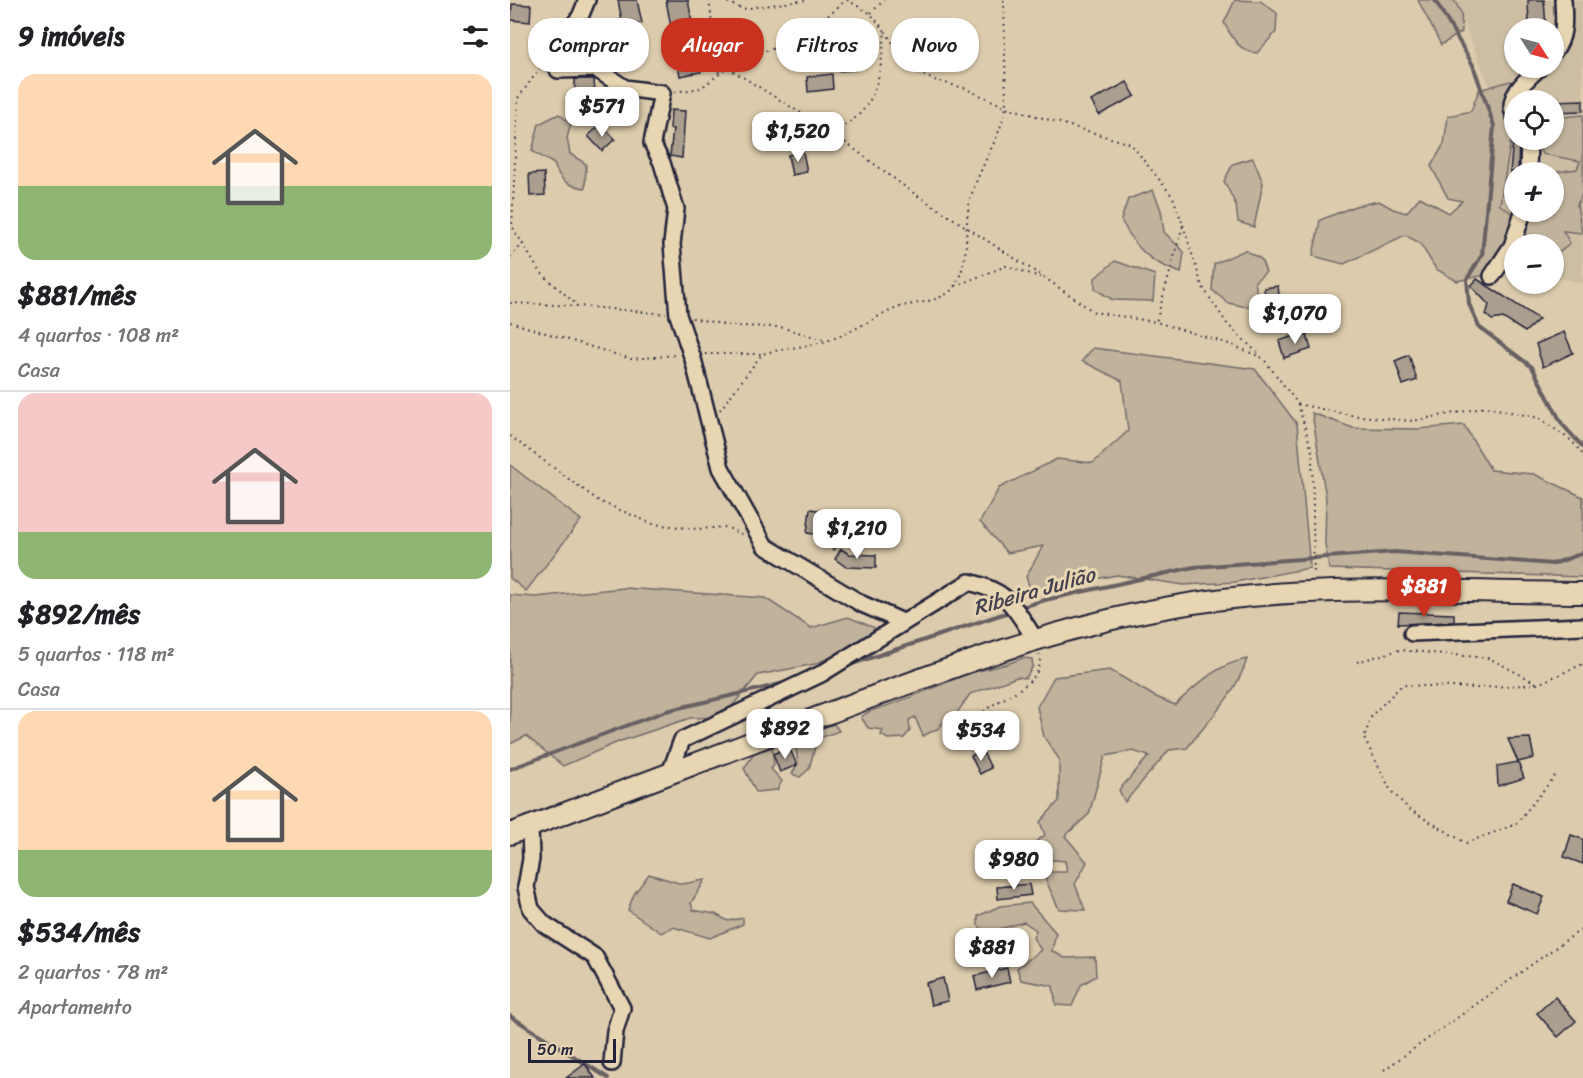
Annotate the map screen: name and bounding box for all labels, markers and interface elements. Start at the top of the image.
text: 9 imóveis [18,13,124,59]
chip: Comprar [528,18,649,72]
chip: Alugar [661,18,764,72]
chip: Filtros [776,18,879,72]
chip: Novo [891,18,979,72]
north arrow [1504,18,1564,78]
map controls [1504,18,1564,294]
icon: filters [459,20,492,53]
pin: $571 [566,87,638,138]
text: $571 [579,89,625,124]
button: locate [1504,90,1564,150]
pin: $1,520 [749,112,847,163]
icon: home [201,113,309,221]
text: $1,520 [766,114,830,149]
button: + [1504,162,1564,222]
button: − [1504,234,1564,294]
text: $881/mês [18,272,136,318]
pin: $1,070 [1246,294,1344,345]
text: $1,070 [1263,296,1327,331]
text: 4 quartos · 108 m² [18,318,179,353]
text: Casa [18,353,60,388]
icon: home [201,432,309,540]
pin: $1,210 [808,509,906,560]
text: $1,210 [827,511,887,546]
water label: Ribeira Julião [969,555,1102,627]
pin: $881 [1388,567,1460,618]
text: $881 [1401,569,1447,604]
text: $892/mês [18,591,140,637]
text: 5 quartos · 118 m² [18,637,175,672]
text: Casa [18,672,60,707]
pin: $892 [749,709,821,760]
text: $892 [760,711,810,746]
pin: $534 [945,711,1017,762]
text: $534 [956,713,1006,748]
icon: home [201,750,309,858]
pin: $980 [978,840,1050,891]
text: $980 [989,842,1039,877]
text: $534/mês [18,909,140,955]
pin: $881 [956,928,1028,979]
text: $881 [969,930,1015,965]
text: 2 quartos · 78 m² [18,955,168,990]
text: Apartamento [18,990,132,1025]
text: 50 m [537,1035,573,1064]
scale bar [528,1036,616,1064]

